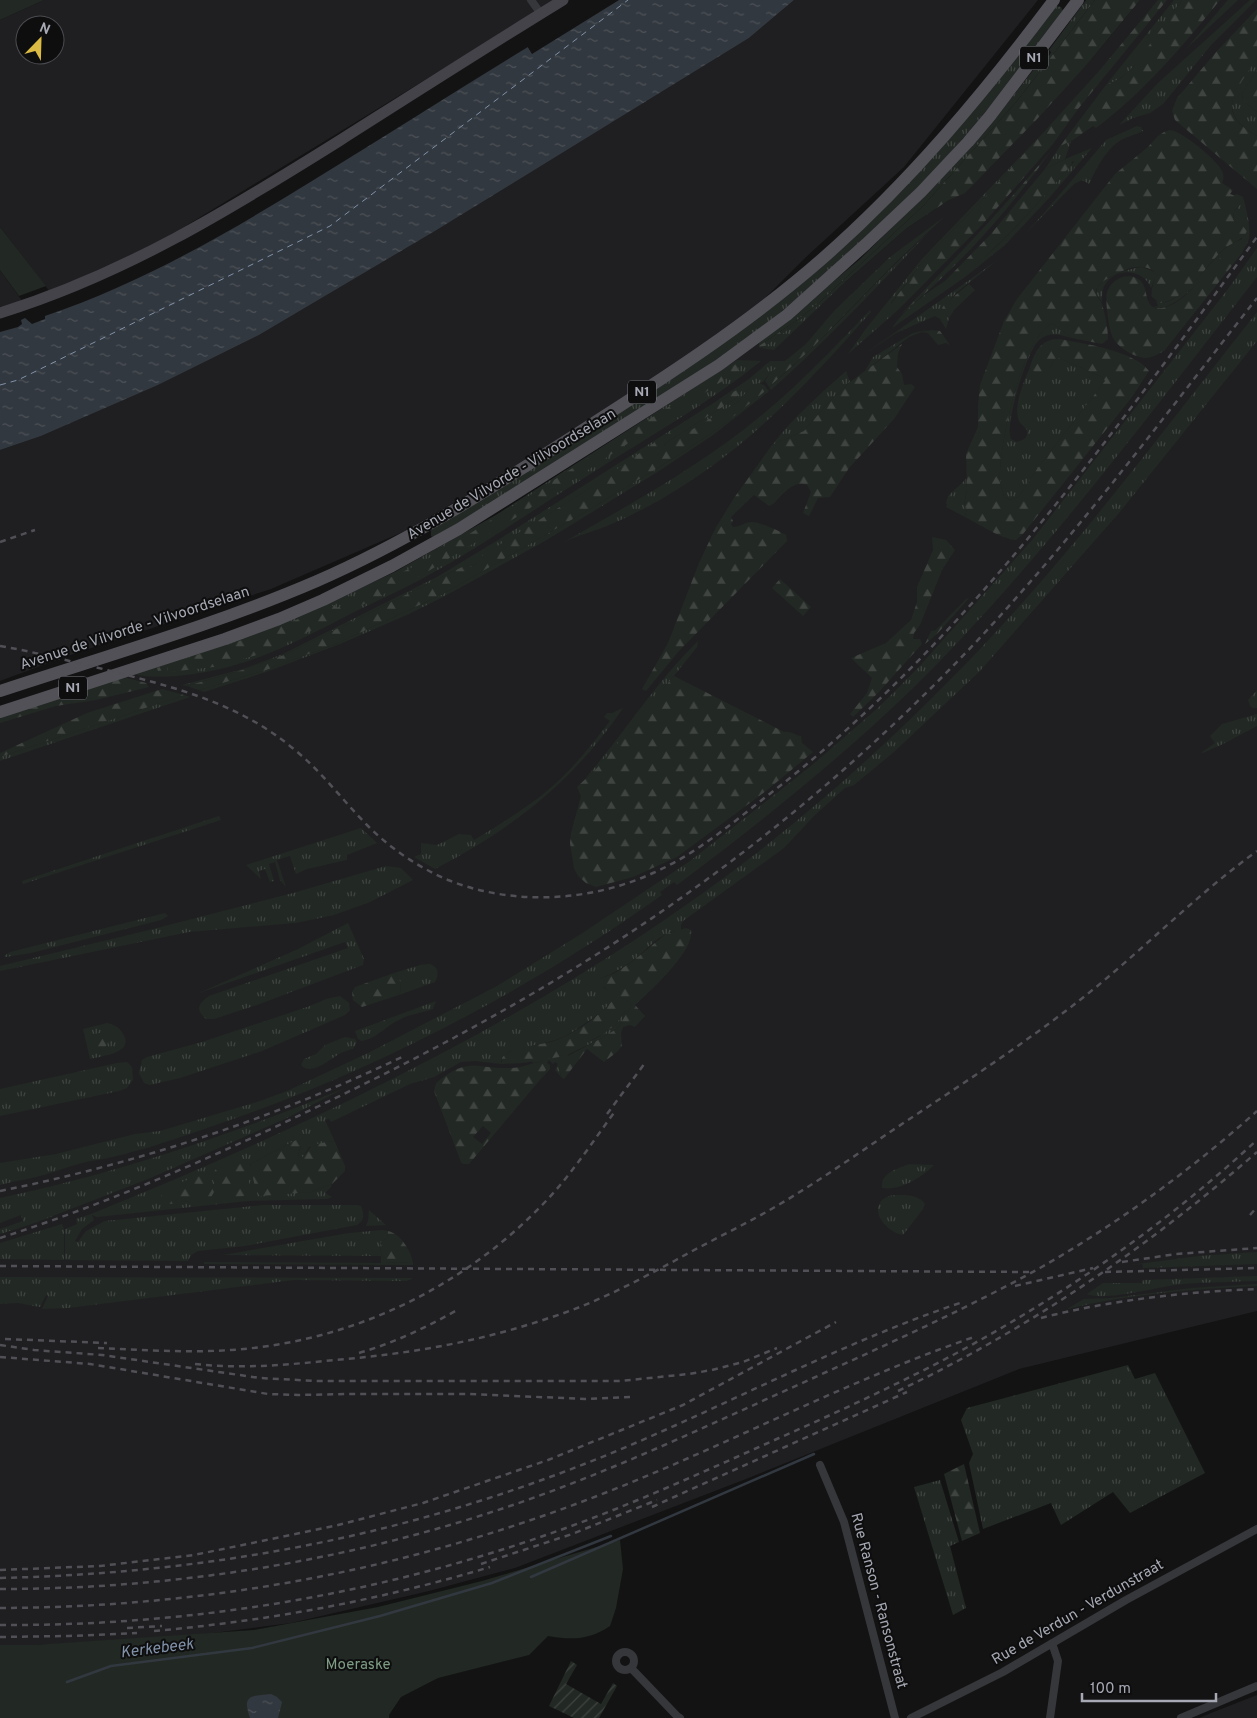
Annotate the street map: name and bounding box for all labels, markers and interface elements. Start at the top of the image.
north arrow [15,15,65,65]
text: N [37,20,52,39]
road number: N1 [1020,46,1048,70]
road number: N1 [628,381,656,404]
street label: Avenue de Vilvorde - Vilvoordselaan [404,405,620,545]
street label: Avenue de Vilvorde - Vilvoordselaan [18,583,252,675]
road number: N1 [59,676,87,700]
street label: Rue Ranson - Ransonstraat [845,1511,911,1691]
street label: Rue de Verdun - Verdunstraat [989,1556,1167,1670]
water label: Kerkebeek [119,1634,196,1663]
park label: Moeraske [326,1656,390,1675]
scale bar [1082,1670,1216,1702]
text: 100 m [1090,1680,1131,1699]

